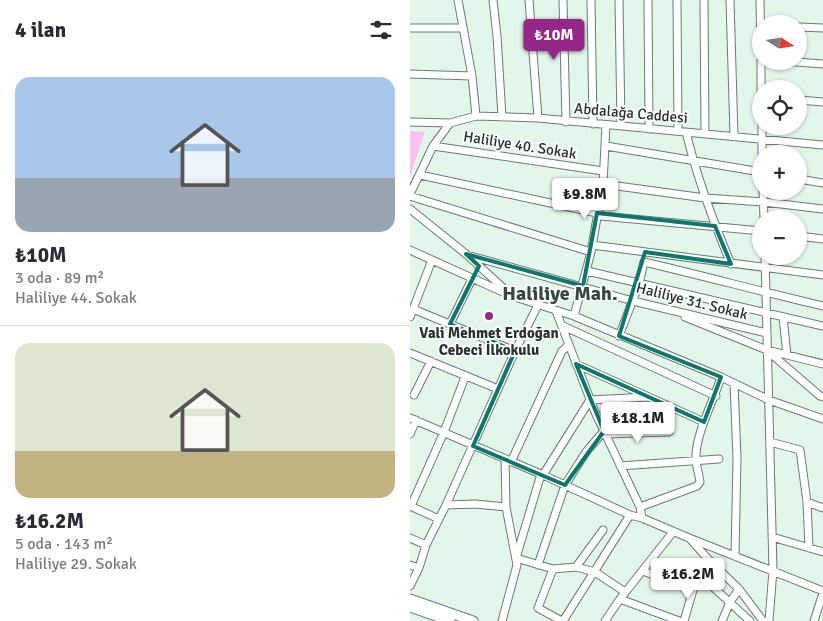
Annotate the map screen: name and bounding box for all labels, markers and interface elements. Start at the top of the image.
north arrow [752,15,808,70]
map controls [752,15,807,265]
icon: filters [367,16,395,44]
text: 4 ilan [15,17,66,43]
pin: ₺10M [524,18,584,61]
text: ₺10M [534,25,574,45]
button: locate [752,80,807,135]
street label: Abdalağa Caddesi [573,99,689,127]
icon: home [160,110,250,200]
street label: Haliliye 40. Sokak [462,127,578,163]
button: + [752,145,807,200]
pin: ₺9.8M [550,178,620,220]
text: ₺9.8M [563,184,607,204]
button: − [752,210,807,265]
text: ₺10M [15,242,67,268]
text: 3 oda · 89 m² [15,268,104,288]
street label: Haliliye 31. Sokak [634,278,750,324]
district label: Haliliye Mah. [502,281,618,306]
text: Haliliye 44. Sokak [15,288,137,308]
marker: Vali Mehmet Erdoğan Cebeci İlkokulu [483,310,495,322]
place label: Vali Mehmet Erdoğan Cebeci İlkokulu [419,324,559,359]
icon: home [160,375,250,465]
pin: ₺18.1M [597,402,679,444]
text: ₺18.1M [612,408,664,428]
text: ₺16.2M [15,508,84,534]
text: 5 oda · 143 m² [15,534,113,554]
text: Haliliye 29. Sokak [15,554,137,574]
pin: ₺16.2M [647,558,729,600]
text: ₺16.2M [662,564,714,584]

